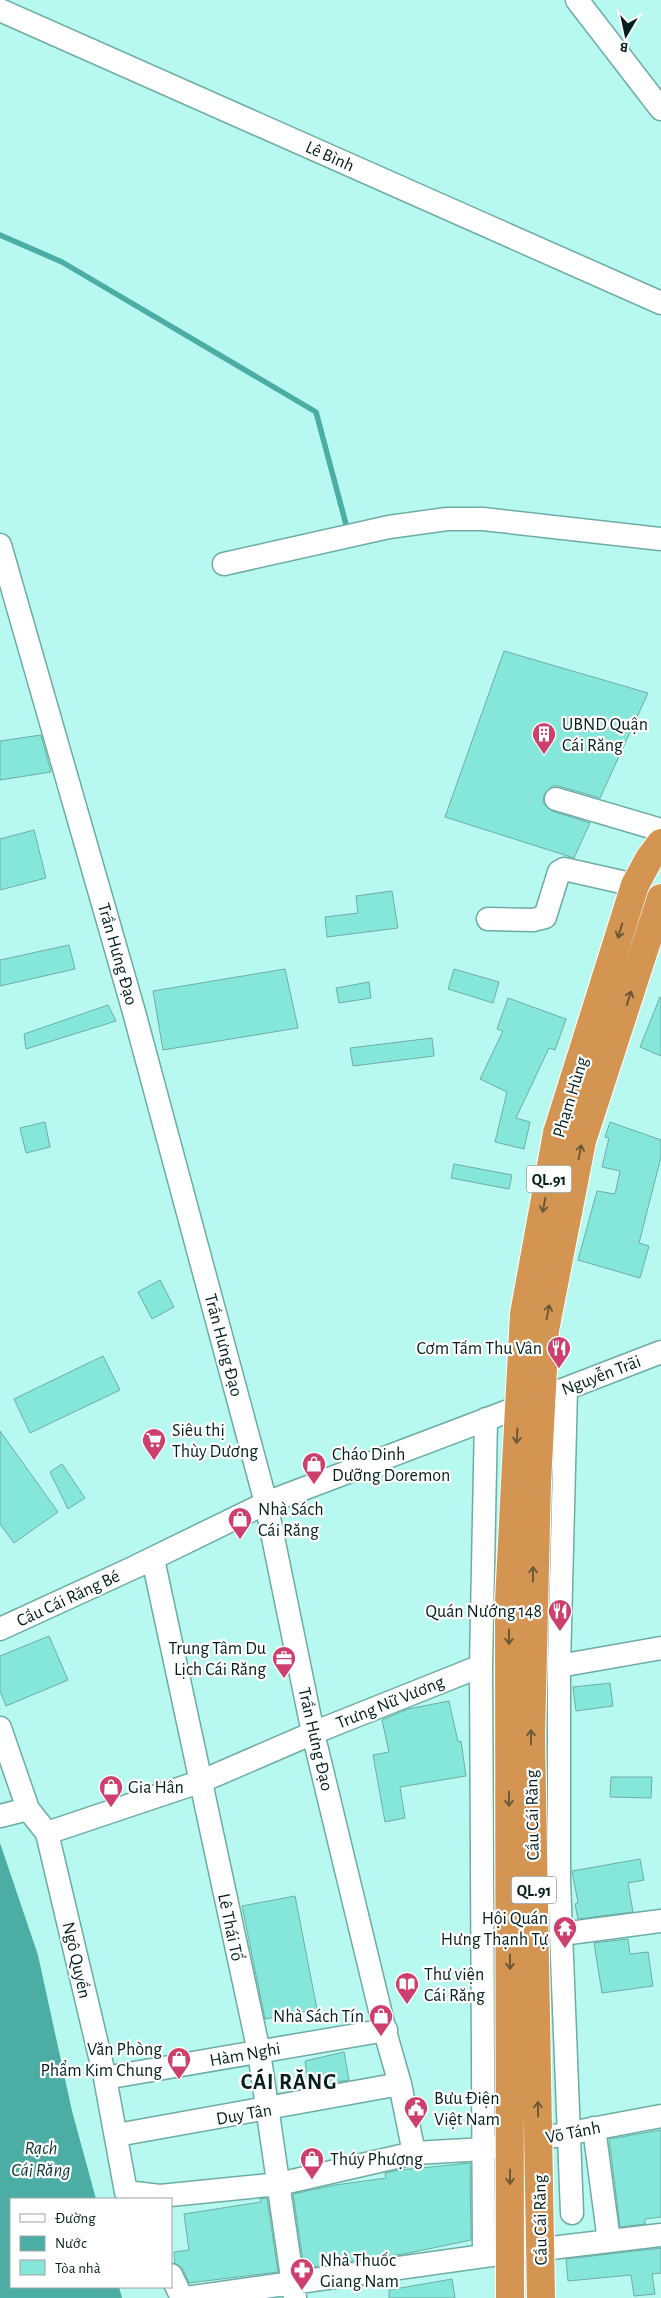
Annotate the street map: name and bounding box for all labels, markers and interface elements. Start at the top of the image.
north arrow [601,10,651,60]
text: B [619,39,629,54]
street label: Lê Bình [303,138,357,176]
place label: UBND Quận Cái Răng [562,716,648,755]
building icon: UBND Quận Cái Răng [531,721,557,755]
street label: Trần Hưng Đạo [94,901,141,1008]
one-way arrow [615,923,625,939]
one-way arrow [624,990,634,1006]
street label: Phạm Hùng [550,1055,592,1140]
one-way arrow [575,1145,585,1161]
road number: QL.91 [526,1166,572,1192]
one-way arrow [538,1197,548,1213]
street label: Trần Hưng Đạo [201,1292,246,1399]
one-way arrow [544,1304,554,1320]
restaurant icon: Cơm Tấm Thu Vân [546,1335,572,1369]
place label: Cơm Tấm Thu Vân [417,1339,542,1358]
street label: Nguyễn Trãi [558,1351,644,1399]
place label: Siêu thị Thùy Dương [172,1422,258,1461]
supermarket icon: Siêu thị Thùy Dương [141,1427,167,1461]
one-way arrow [513,1428,522,1444]
place label: Cháo Dinh Dưỡng Doremon [332,1446,450,1485]
shop icon: Cháo Dinh Dưỡng Doremon [301,1451,327,1485]
place label: Nhà Sách Cái Răng [258,1501,324,1540]
shop icon: Nhà Sách Cái Răng [227,1506,253,1540]
street label: Cầu Cái Răng Bé [14,1566,123,1631]
one-way arrow [529,1567,538,1583]
restaurant icon: Quán Nướng 148 [547,1598,573,1632]
place label: Quán Nướng 148 [426,1603,542,1621]
one-way arrow [504,1628,514,1644]
place label: Trung Tâm Du Lịch Cái Răng [169,1640,266,1679]
office icon: Trung Tâm Du Lịch Cái Răng [271,1645,297,1679]
street label: Trưng Nữ Vương [334,1673,447,1733]
street label: Trần Hưng Đạo [294,1686,337,1793]
one-way arrow [526,1729,536,1746]
street label: Cầu Cái Răng [522,1769,543,1860]
shop icon: Gia Hân [98,1774,124,1808]
place label: Gia Hân [128,1779,184,1797]
one-way arrow [504,1790,514,1807]
road number: QL.91 [512,1876,556,1904]
street label: Lê Thái Tổ [214,1891,248,1963]
place label: Hội Quán Hưng Thạnh Tự [441,1910,549,1949]
temple icon: Hội Quán Hưng Thạnh Tự [552,1915,578,1949]
street label: Ngô Quyền [58,1920,95,2000]
one-way arrow [505,1953,515,1969]
place label: Thư viện Cái Răng [424,1966,485,2005]
library icon: Thư viện Cái Răng [394,1971,420,2005]
shop icon: Nhà Sách Tín [368,2003,394,2037]
place label: Nhà Sách Tín [273,2008,364,2026]
street label: Hàm Nghi [208,2040,282,2070]
place label: Văn Phòng Phẩm Kim Chung [40,2041,162,2080]
shop icon: Văn Phòng Phẩm Kim Chung [166,2046,192,2080]
district label: CÁI RĂNG [241,2068,337,2093]
place label: Bưu Điện Việt Nam [434,2090,500,2129]
public building icon: Bưu Điện Việt Nam [403,2095,429,2129]
street label: Duy Tân [215,2101,273,2129]
one-way arrow [533,2102,543,2118]
street label: Võ Tánh [544,2119,602,2147]
water label: Rạch Cái Răng [11,2139,71,2180]
shop icon: Thúy Phượng [299,2146,325,2180]
place label: Thúy Phượng [330,2151,423,2169]
one-way arrow [505,2168,515,2184]
street label: Cầu Cái Răng [530,2174,551,2265]
legend [10,2198,172,2288]
text: Đường [55,2211,96,2226]
text: Nước [55,2236,87,2251]
place label: Nhà Thuốc Giang Nam [320,2251,399,2291]
pharmacy icon: Nhà Thuốc Giang Nam [289,2257,315,2291]
text: Tòa nhà [55,2261,101,2276]

